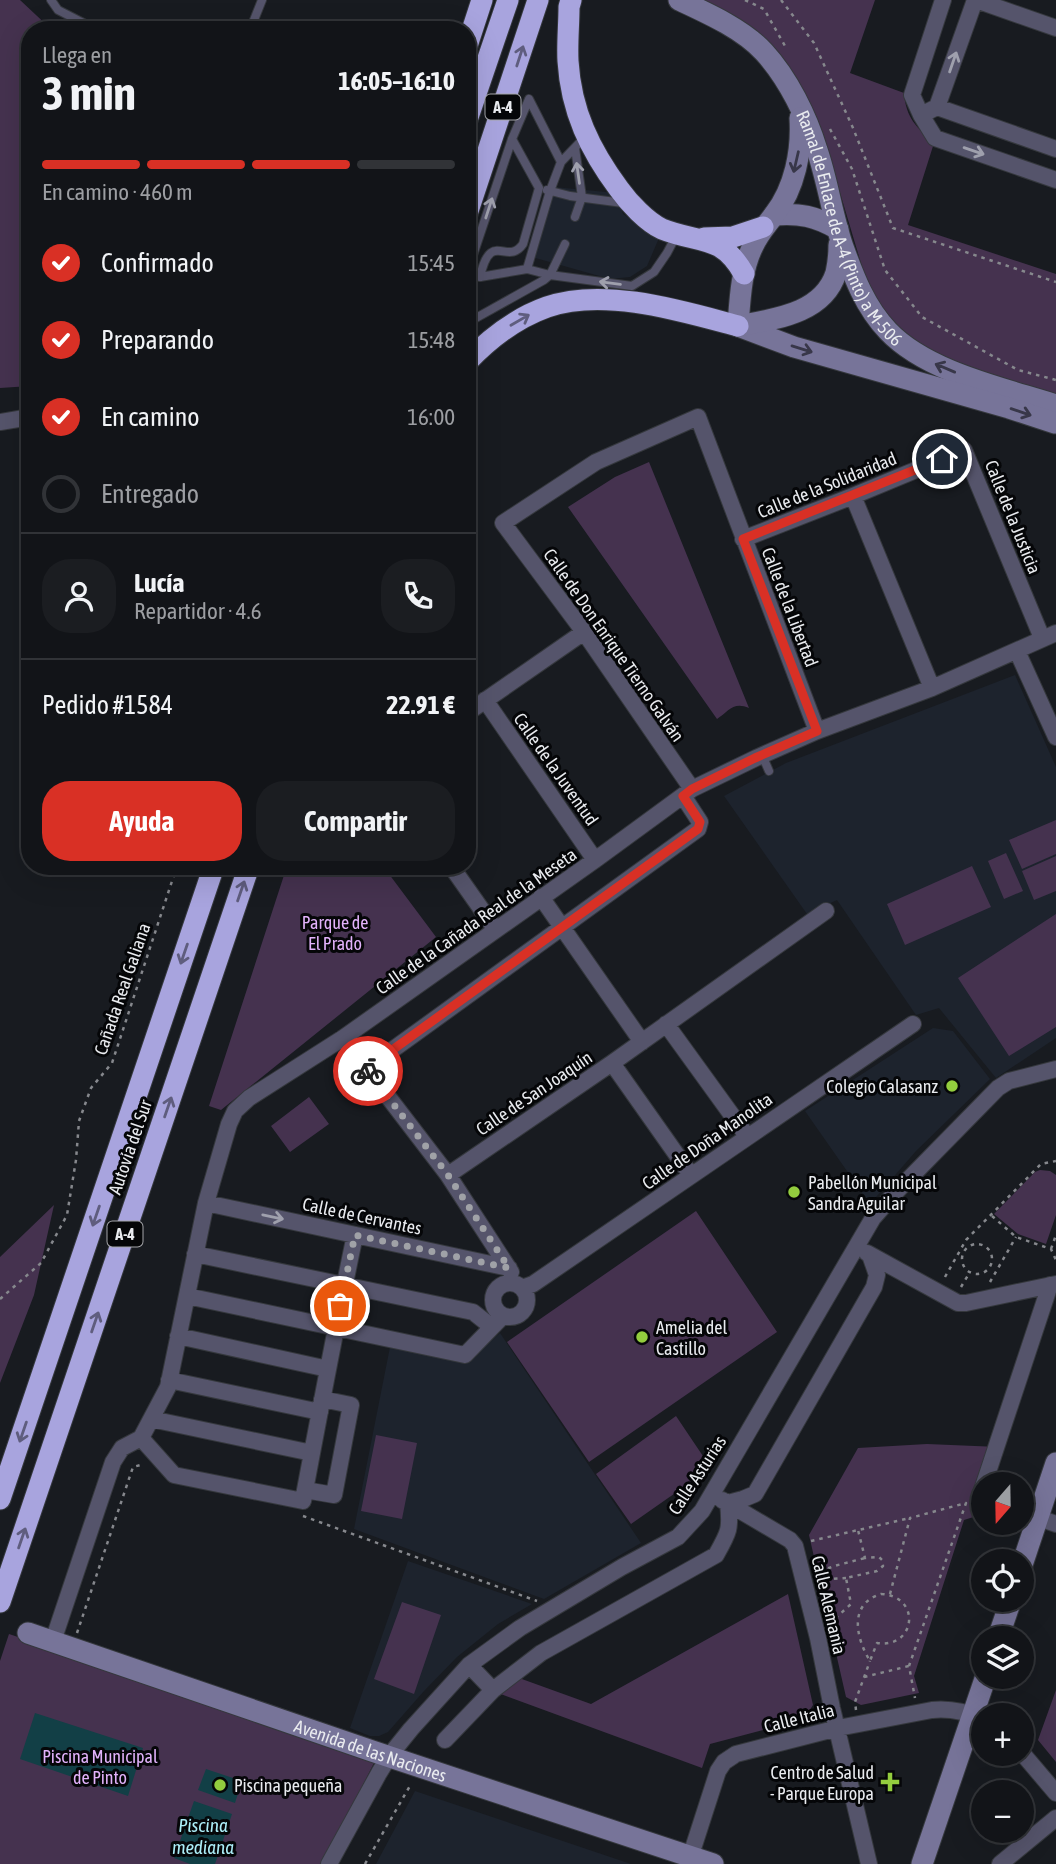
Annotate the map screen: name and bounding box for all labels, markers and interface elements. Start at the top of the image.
text: Llega en [42,42,112,68]
one-way arrow [515,46,527,68]
one-way arrow [948,52,960,74]
text: 16:05–16:10 [338,66,455,96]
text: 3 min [42,67,136,120]
road number: A-4 [486,94,520,120]
street label: Ramal de Enlace de A-4 (Pinto) a M-506 [793,107,907,350]
one-way arrow [962,146,984,158]
one-way arrow [789,150,803,173]
one-way arrow [572,162,585,184]
text: En camino · 460 m [42,179,193,205]
one-way arrow [483,197,496,219]
icon: check [42,244,80,282]
text: Confirmado [101,248,214,278]
text: 15:45 [408,250,455,276]
one-way arrow [600,277,622,290]
one-way arrow [510,313,530,327]
icon: check [42,321,80,359]
text: Preparando [101,325,214,355]
text: 15:48 [408,327,455,353]
one-way arrow [791,344,813,357]
one-way arrow [935,361,956,374]
icon: check [42,398,80,436]
text: En camino [101,402,200,432]
text: 16:00 [407,404,455,430]
one-way arrow [1010,406,1032,419]
pin [912,429,972,489]
icon: home [923,440,961,478]
street label: Calle de la Solidaridad [754,448,900,522]
street label: Calle de la Justicia [981,457,1045,577]
text: Entregado [101,479,199,509]
street label: Calle de Don Enrique Tierno Galván [539,544,689,746]
street label: Calle de la Libertad [758,544,822,670]
button: person [42,559,116,633]
button: phone [381,559,455,633]
text: Lucía [134,568,184,598]
text: Repartidor · 4.6 [134,598,261,624]
text: Pedido #1584 [42,690,173,720]
text: 22.91 € [386,690,455,720]
street label: Calle de la Juventud [509,709,603,829]
button: Ayuda [42,781,242,861]
button: Compartir [256,781,455,861]
street label: Calle de la Cañada Real de la Meseta [372,844,580,998]
one-way arrow [235,880,248,902]
park label: Parque de El Prado [302,912,368,954]
street label: Cañada Real Galiana [90,920,154,1058]
one-way arrow [177,943,189,965]
courier [333,1036,403,1106]
street label: Calle de San Joaquín [472,1046,596,1140]
icon: bike [349,1052,387,1090]
place label: Colegio Calasanz [826,1076,939,1097]
marker: Colegio Calasanz [944,1078,960,1094]
street label: Calle de Doña Manolita [638,1088,776,1194]
street label: Autovía del Sur [104,1096,156,1197]
one-way arrow [163,1096,175,1118]
place label: Pabellón Municipal Sandra Aguilar [808,1172,937,1214]
marker: Pabellón Municipal Sandra Aguilar [786,1184,802,1200]
street label: Calle de Cervantes [301,1193,423,1239]
one-way arrow [89,1205,101,1227]
one-way arrow [261,1211,284,1225]
road number: A-4 [108,1222,142,1246]
pin [310,1276,370,1336]
icon: bag [321,1287,359,1325]
one-way arrow [89,1311,102,1333]
place label: Amelia del Castillo [656,1317,727,1359]
marker: Amelia del Castillo [634,1329,650,1345]
one-way arrow [16,1420,28,1442]
street label: Calle Asturias [664,1432,730,1518]
north arrow [971,1472,1034,1535]
map controls [971,1472,1034,1843]
one-way arrow [17,1527,29,1549]
button: locate [971,1549,1034,1612]
street label: Calle Alemania [807,1554,851,1656]
button: layers [971,1626,1034,1689]
street label: Calle Italia [762,1699,836,1737]
button: + [971,1703,1034,1766]
street label: Avenida de las Naciones [292,1715,449,1785]
park label: Piscina Municipal de Pinto [42,1746,158,1788]
place label: Centro de Salud - Parque Europa [770,1762,874,1804]
marker: Centro de Salud - Parque Europa [880,1772,900,1792]
place label: Piscina pequeña [234,1775,342,1796]
marker: Piscina pequeña [212,1777,228,1793]
button: − [971,1780,1034,1843]
water label: Piscina mediana [172,1814,234,1858]

